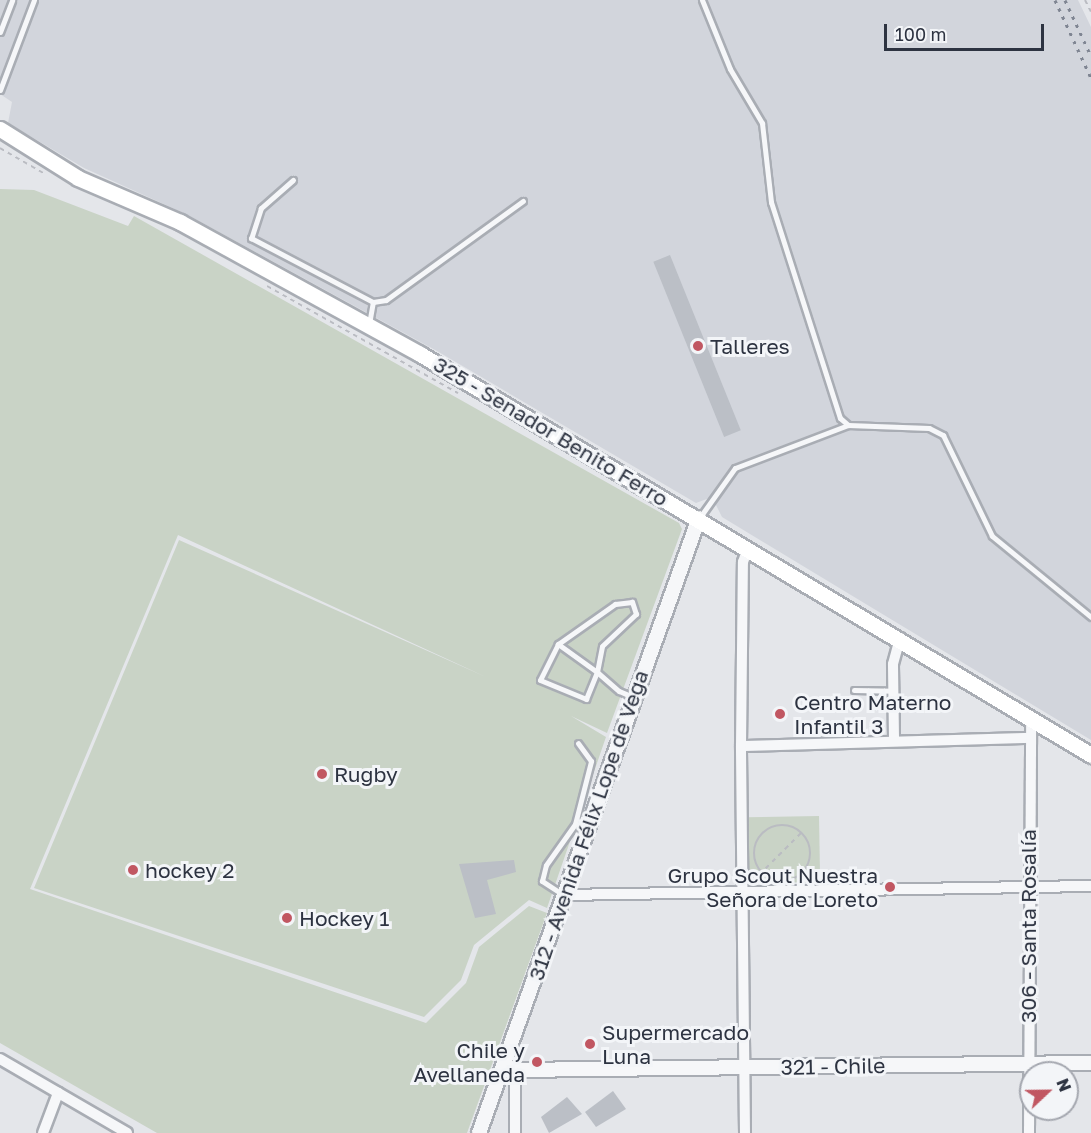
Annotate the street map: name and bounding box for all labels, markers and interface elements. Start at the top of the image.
scale bar [887,12,1048,50]
text: 100 m [895,23,946,45]
place label: Talleres [710,333,790,359]
marker: Talleres [691,339,705,353]
street label: 325 - Senador Benito Ferro [429,351,673,511]
street label: 312 - Avenida Félix Lope de Vega [523,667,653,983]
place label: Centro Materno Infantil 3 [794,689,951,739]
marker: Centro Materno Infantil 3 [771,705,789,723]
place label: Rugby [334,761,398,787]
marker: Rugby [315,767,329,781]
street label: 306 - Santa Rosalía [1015,829,1041,1023]
place label: hockey 2 [145,857,234,883]
place label: Grupo Scout Nuestra Señora de Loreto [667,862,878,912]
marker: hockey 2 [126,863,140,877]
marker: Grupo Scout Nuestra Señora de Loreto [883,880,897,894]
place label: Hockey 1 [299,905,389,931]
marker: Hockey 1 [280,911,294,925]
place label: Supermercado Luna [602,1019,749,1069]
place label: Chile y Avellaneda [413,1037,525,1087]
marker: Supermercado Luna [583,1037,597,1051]
street label: 321 - Chile [780,1052,886,1080]
marker: Chile y Avellaneda [530,1055,544,1069]
north arrow [1019,1061,1079,1121]
text: N [1052,1076,1075,1094]

